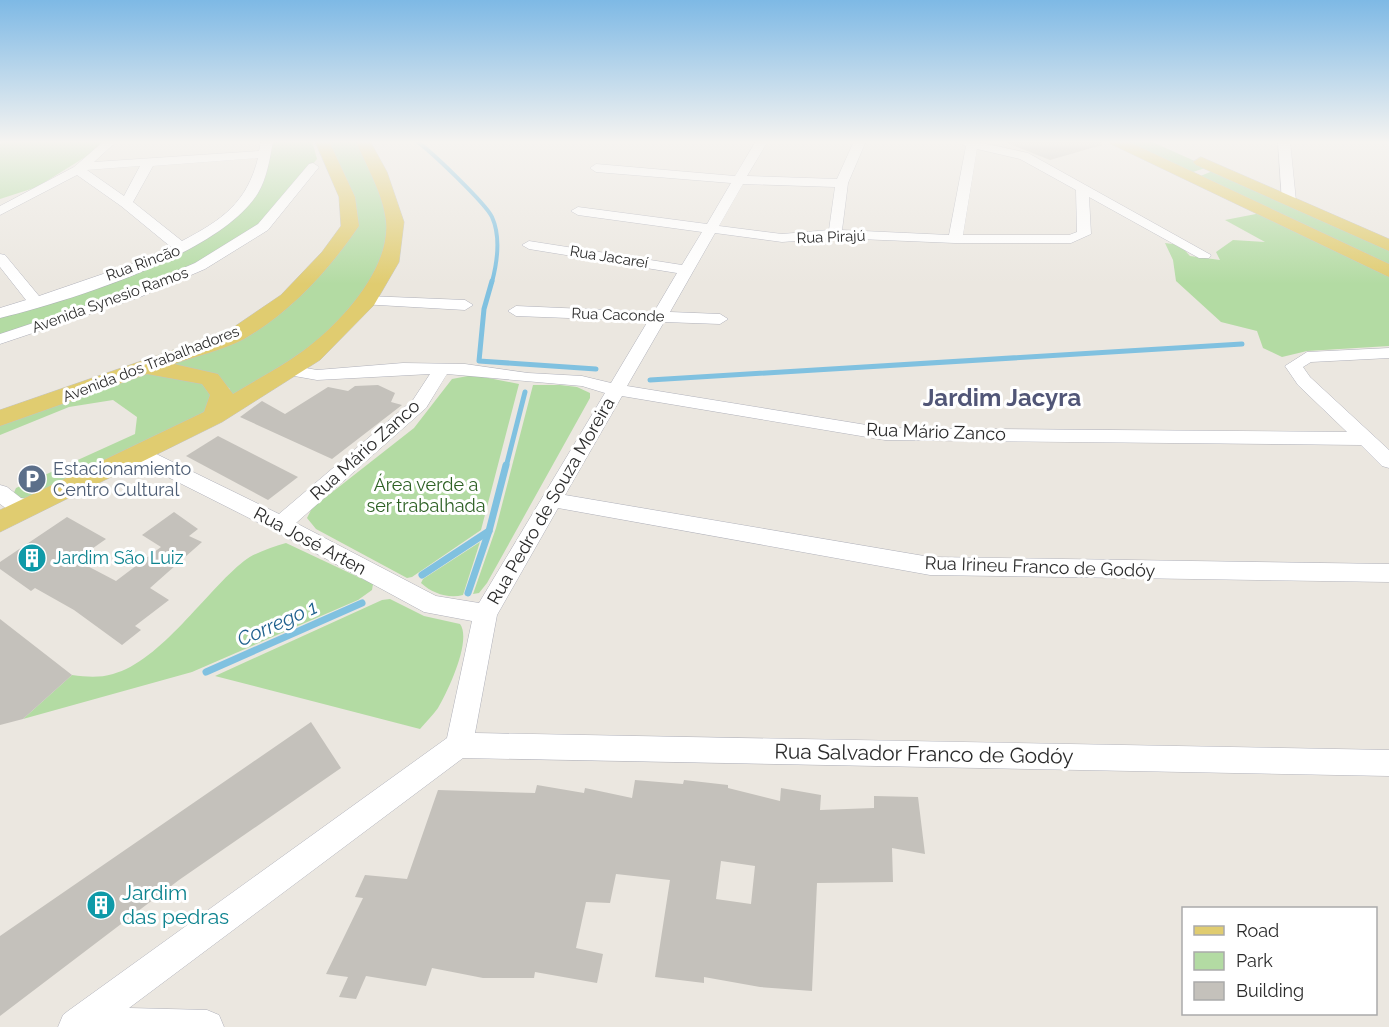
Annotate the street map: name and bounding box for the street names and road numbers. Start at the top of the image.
street label: Rua Pirajú [796,227,866,247]
street label: Rua Rincão [103,241,183,285]
street label: Rua Jacareí [569,242,650,272]
street label: Avenida Synesio Ramos [29,263,191,337]
street label: Rua Caconde [571,304,665,326]
street label: Avenida dos Trabalhadores [60,322,242,406]
street label: Rua Pedro de Souza Moreira [483,393,619,608]
street label: Rua Mário Zanco [306,395,424,504]
street label: Rua Mário Zanco [866,419,1007,444]
street label: Rua José Arten [250,502,370,579]
street label: Rua Irineu Franco de Godóy [924,552,1156,581]
street label: Rua Salvador Franco de Godóy [774,738,1074,769]

